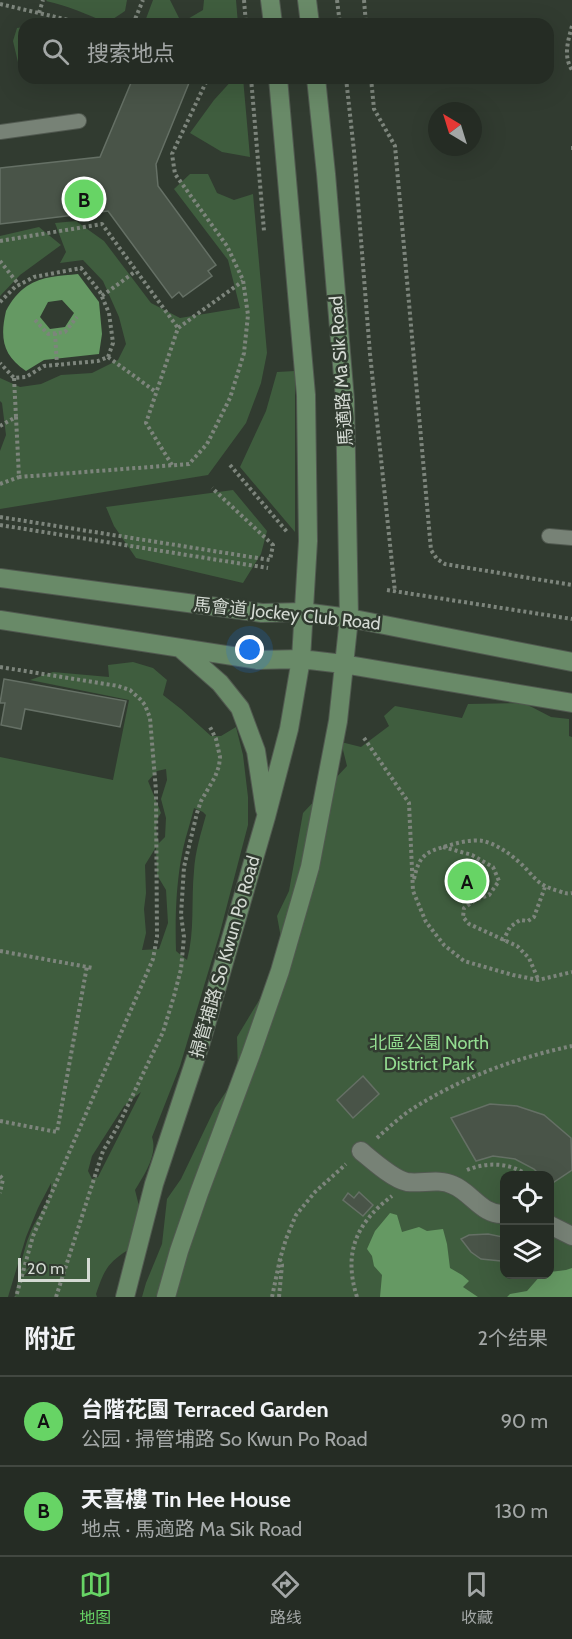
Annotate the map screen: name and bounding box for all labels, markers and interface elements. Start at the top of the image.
search box [18,18,554,84]
icon: search [39,35,72,68]
text: 搜索地点 [87,40,175,67]
north arrow [428,102,482,156]
pin: B [64,176,104,222]
street label: 馬適路 Ma Sik Road [325,295,357,447]
street label: 馬會道 Jockey Club Road [192,593,382,635]
your location [235,635,264,664]
street label: 掃管埔路 So Kwun Po Road [186,853,264,1061]
pin: A [448,858,486,904]
park label: 北區公園 North District Park [369,1032,489,1075]
map controls [500,1171,554,1279]
button: locate [500,1171,554,1225]
button: layers [500,1225,554,1279]
scale bar [18,1255,90,1282]
text: 20 m [27,1259,64,1278]
text: 附近 [24,1323,76,1355]
text: 2个结果 [478,1326,548,1350]
text: 台階花園 Terraced Garden [81,1396,329,1423]
text: A [37,1409,50,1433]
text: 90 m [501,1409,548,1433]
text: 公园 · 掃管埔路 So Kwun Po Road [81,1427,368,1451]
text: 天喜樓 Tin Hee House [81,1486,291,1513]
text: B [37,1499,50,1523]
text: 130 m [495,1499,548,1523]
text: 地点 · 馬適路 Ma Sik Road [81,1517,302,1541]
tab: 地图 [79,1568,112,1628]
tab: 路线 [269,1568,302,1628]
tab: 收藏 [460,1568,493,1628]

